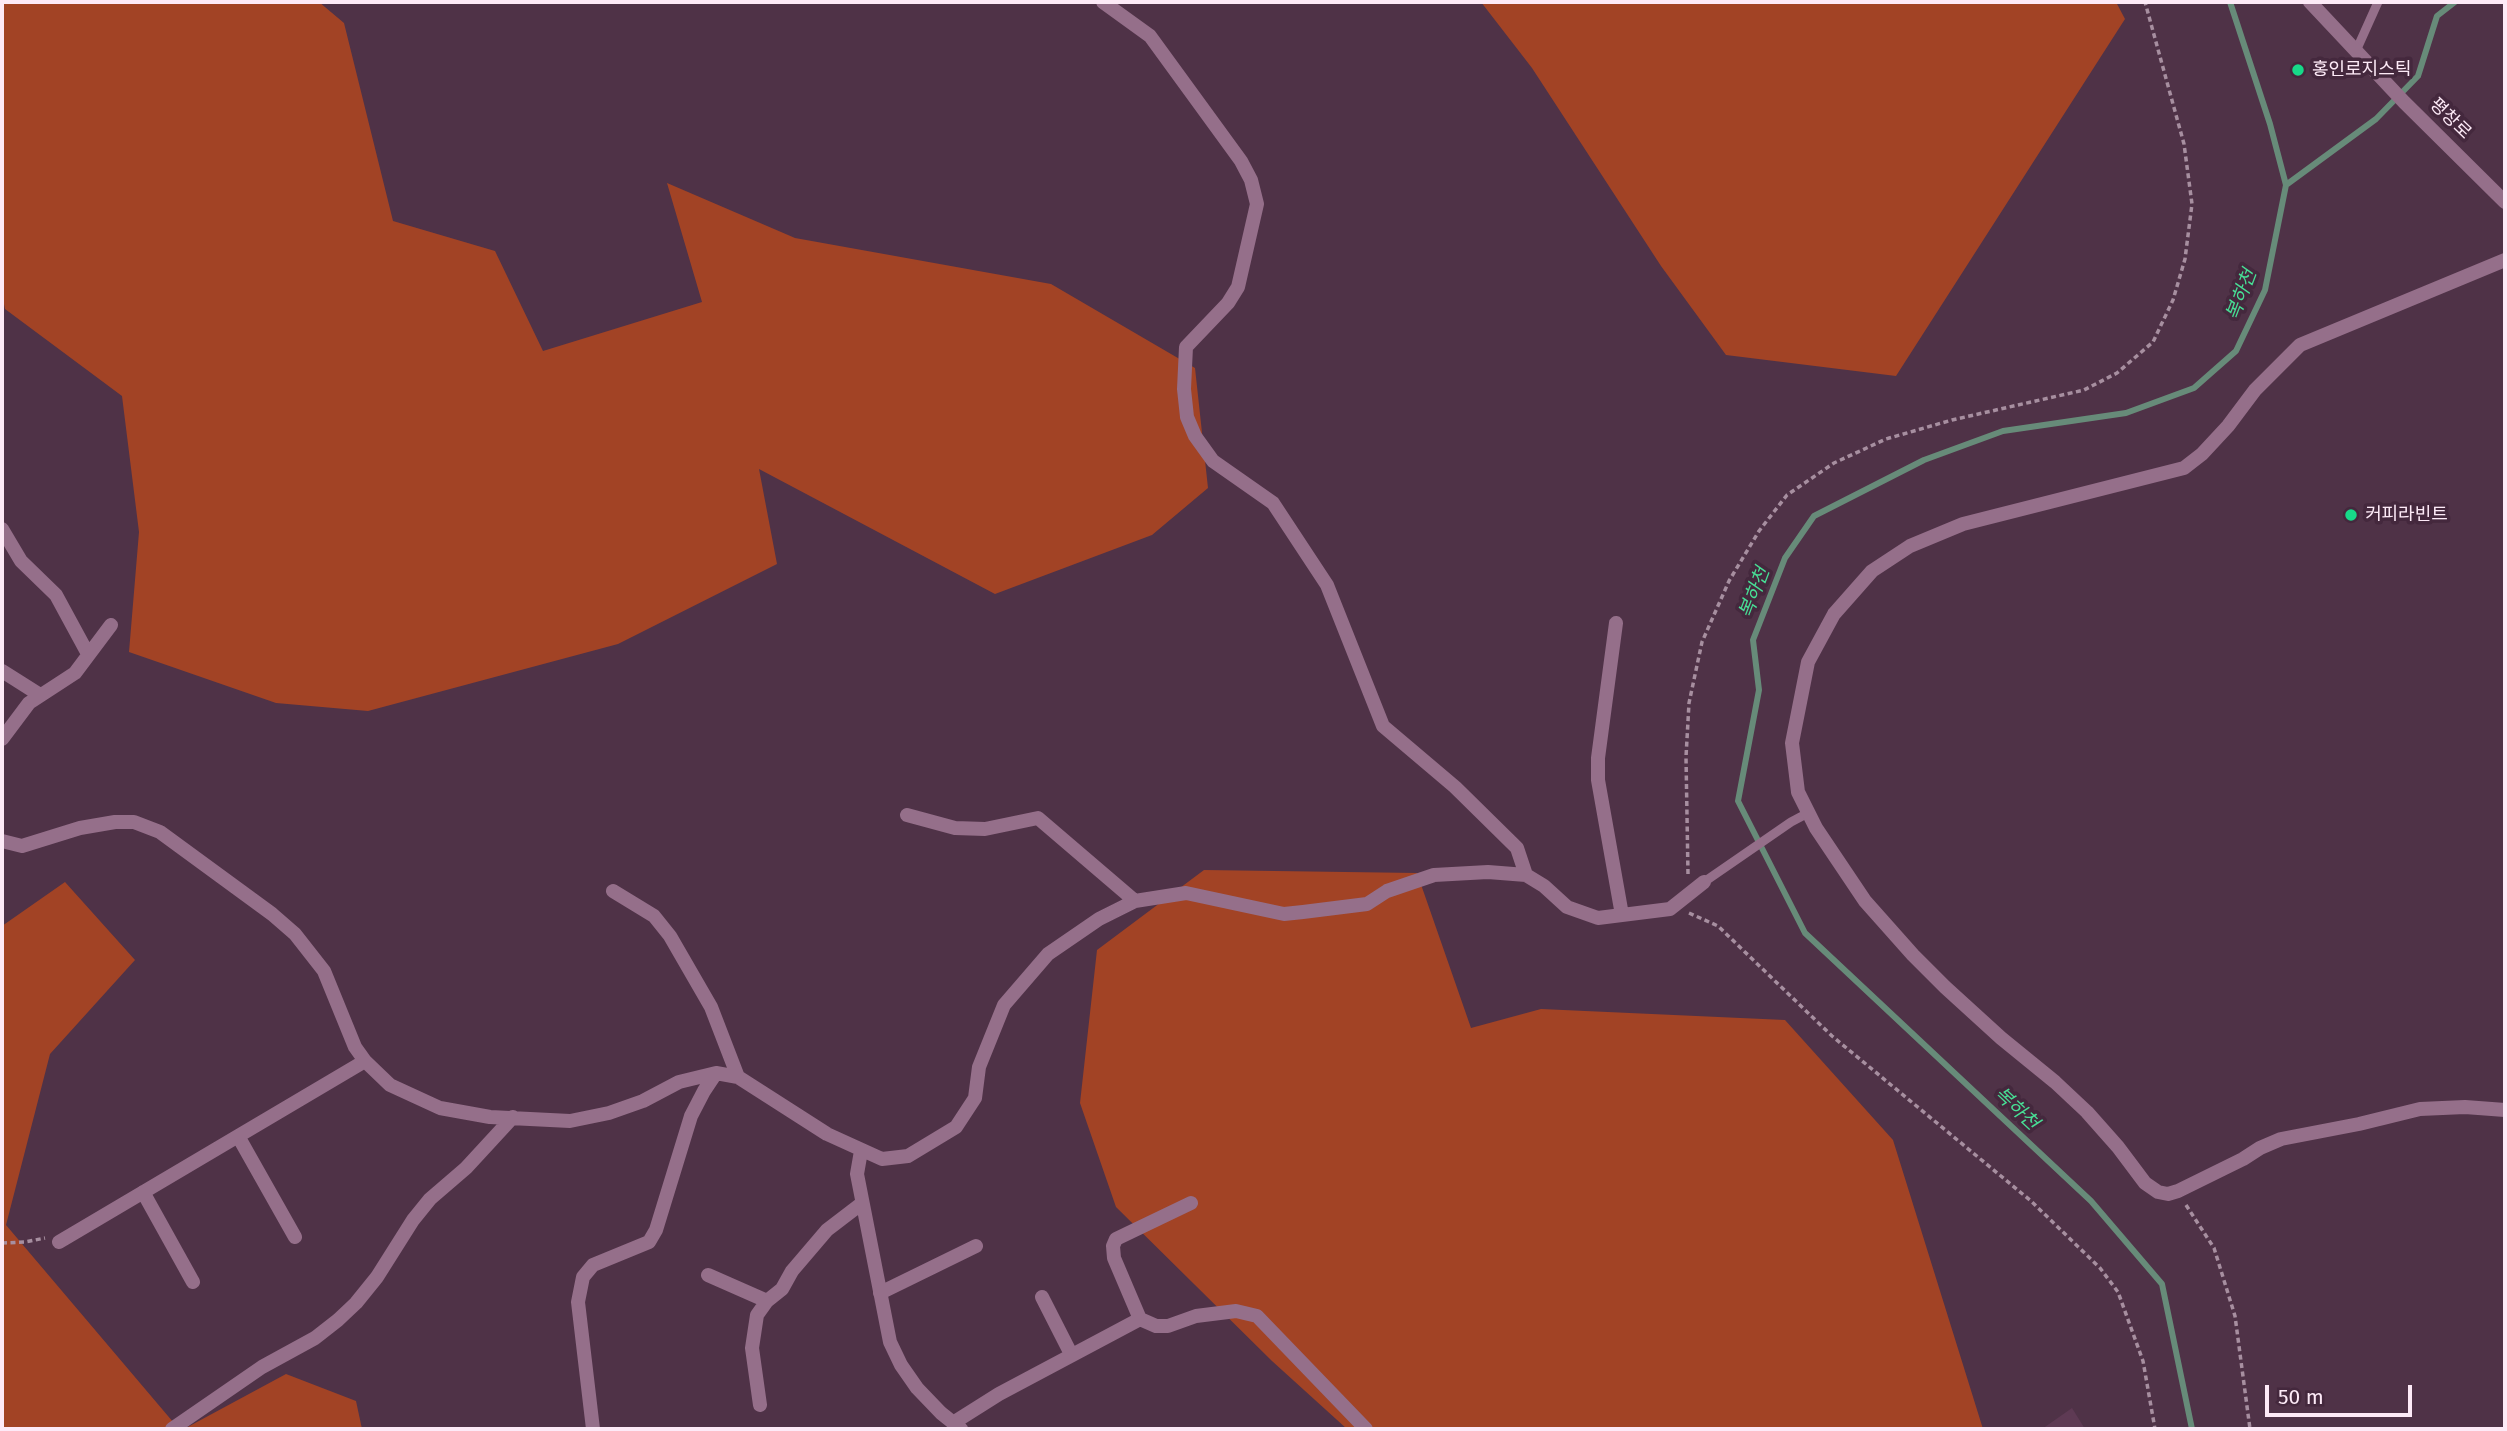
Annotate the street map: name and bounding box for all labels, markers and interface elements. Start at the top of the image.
place label: 홍인로지스틱 [2312,59,2411,81]
marker: 홍인로지스틱 [2290,62,2306,78]
street label: 평창로 [2425,94,2475,144]
water label: 복하천 [2222,266,2262,324]
place label: 커피라빈트 [2365,504,2448,526]
marker: 커피라빈트 [2343,507,2359,523]
water label: 복하천 [1735,564,1775,622]
water label: 복하천 [1989,1083,2043,1135]
scale bar [2269,1372,2416,1416]
text: 50 m [2278,1384,2324,1410]

